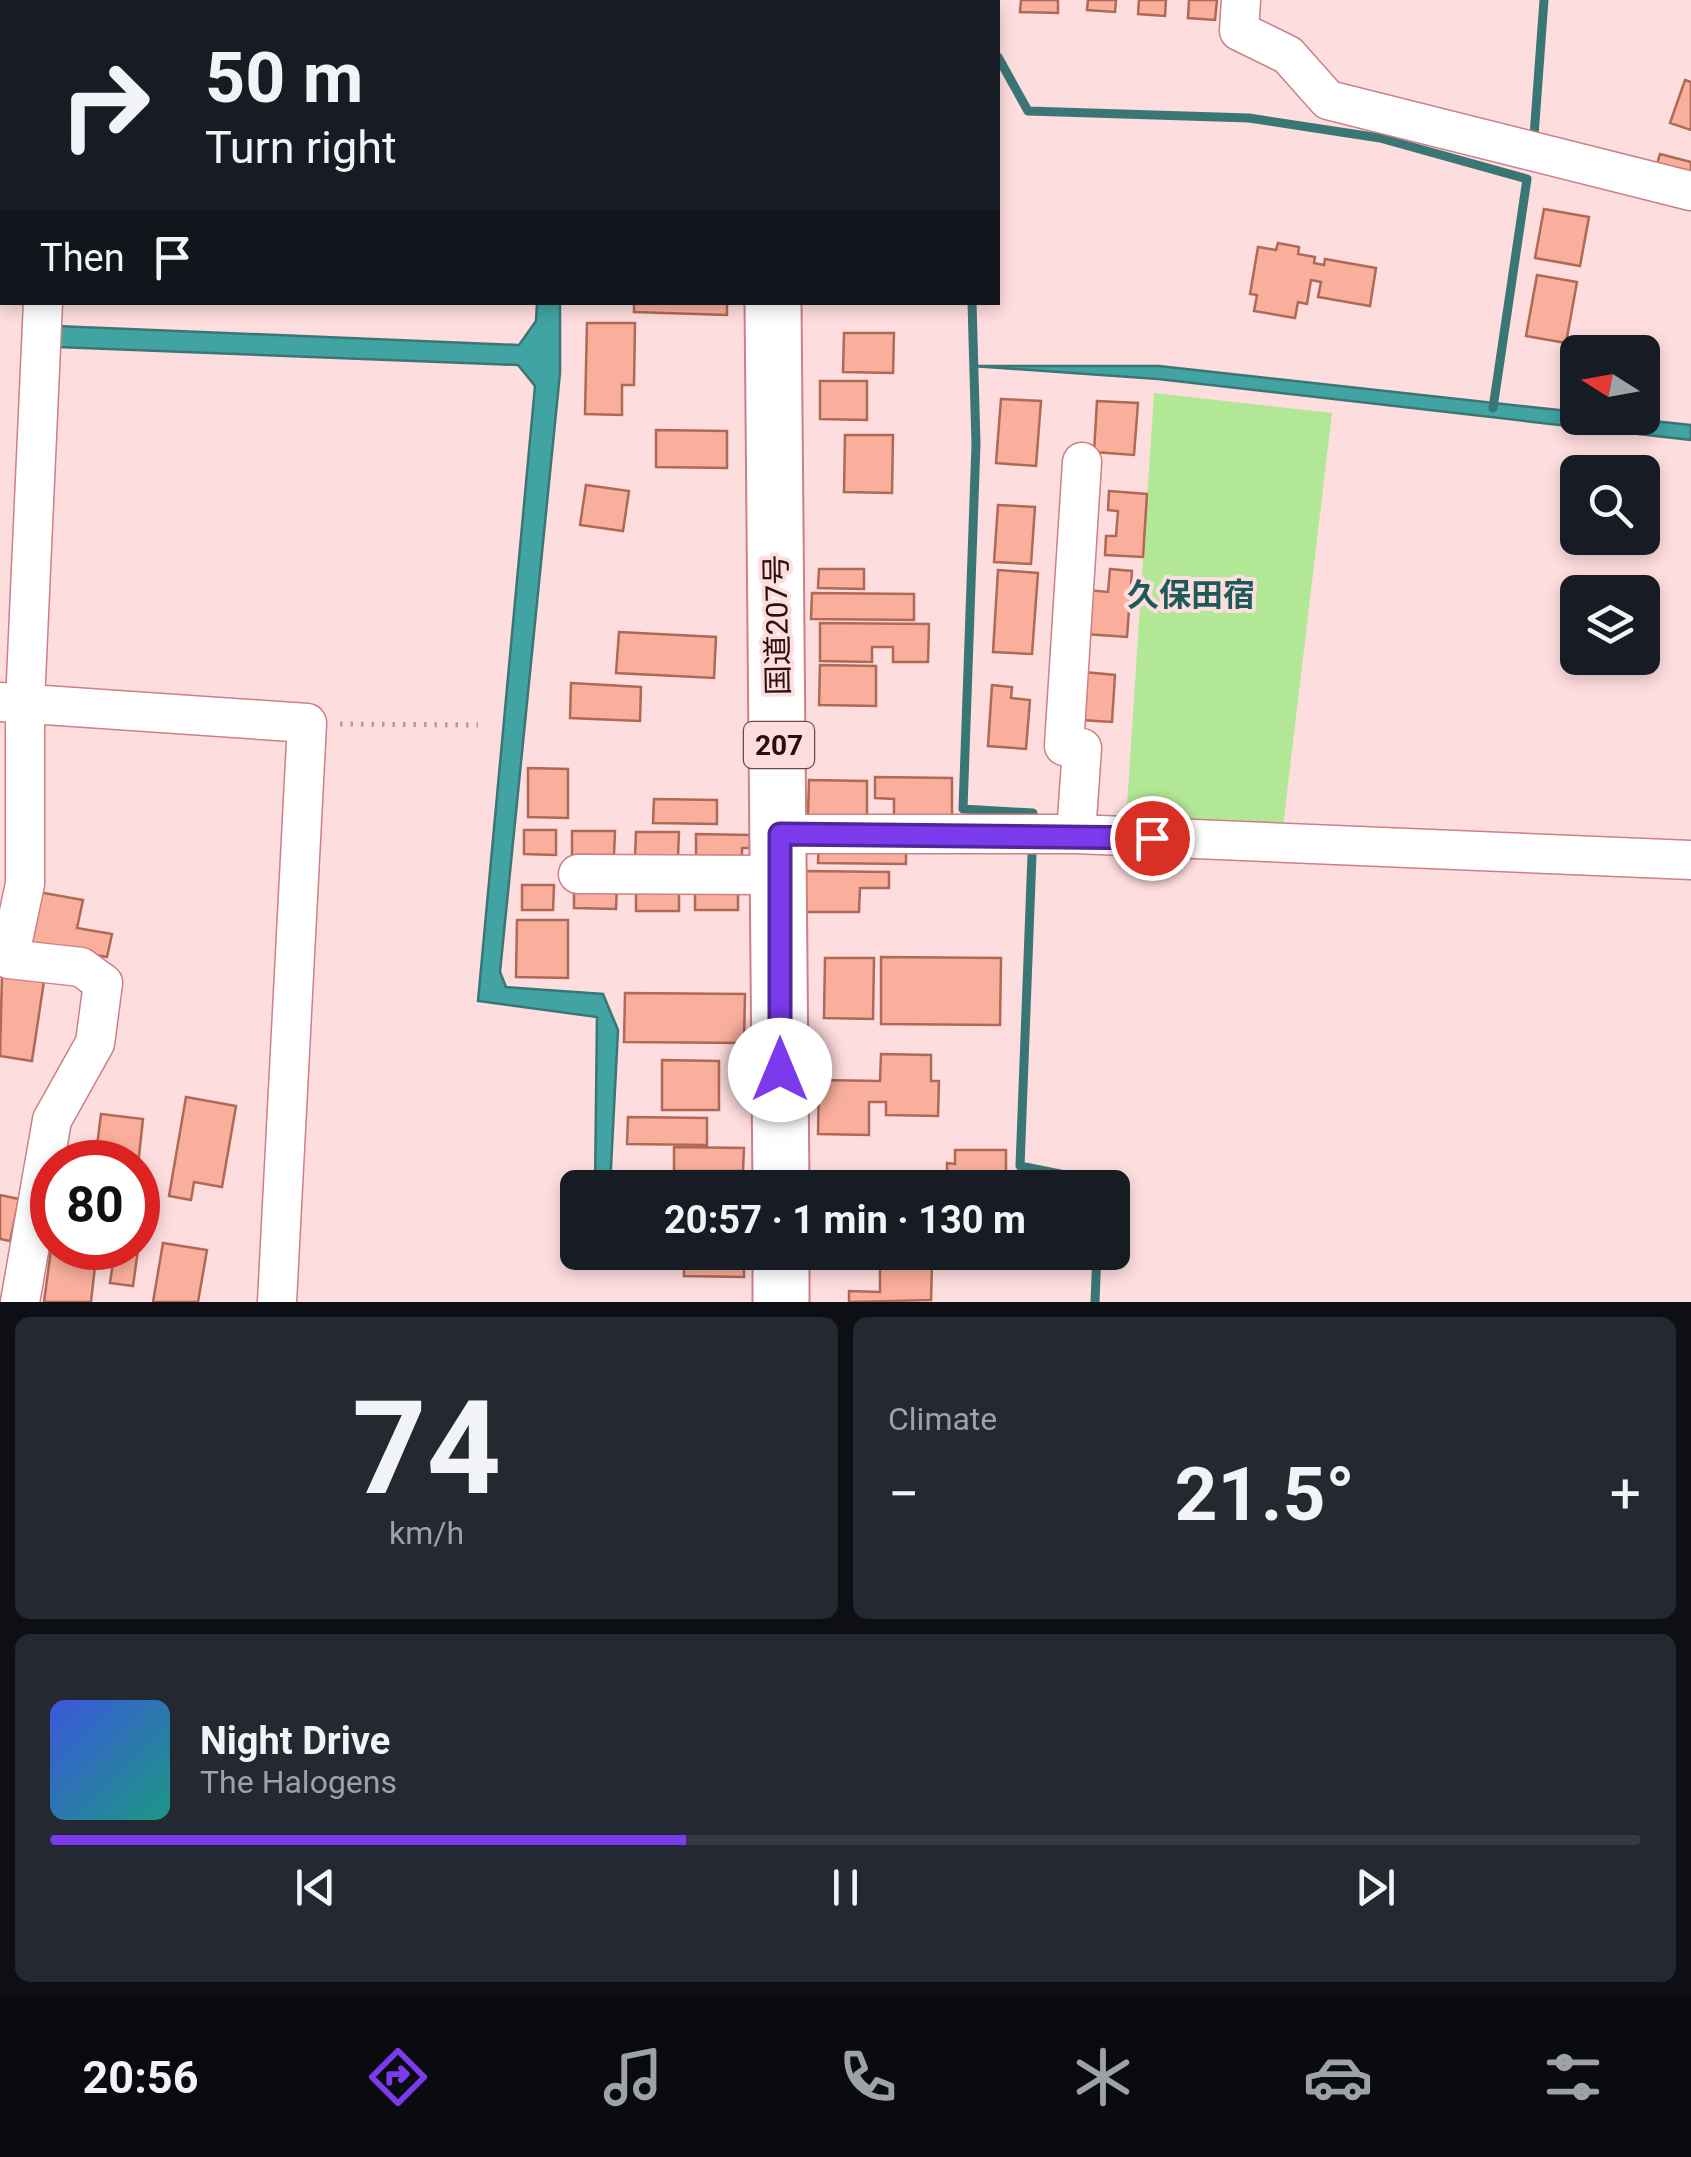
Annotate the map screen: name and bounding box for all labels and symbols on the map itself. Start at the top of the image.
north arrow [1560,335,1660,435]
street label: 国道207号 [758,554,796,696]
district label: 久保田宿 [1127,576,1255,614]
road number: 207 [744,722,814,768]
pin [1110,796,1195,881]
position arrow [728,1018,832,1122]
speed limit sign: 80 [30,1140,160,1270]

